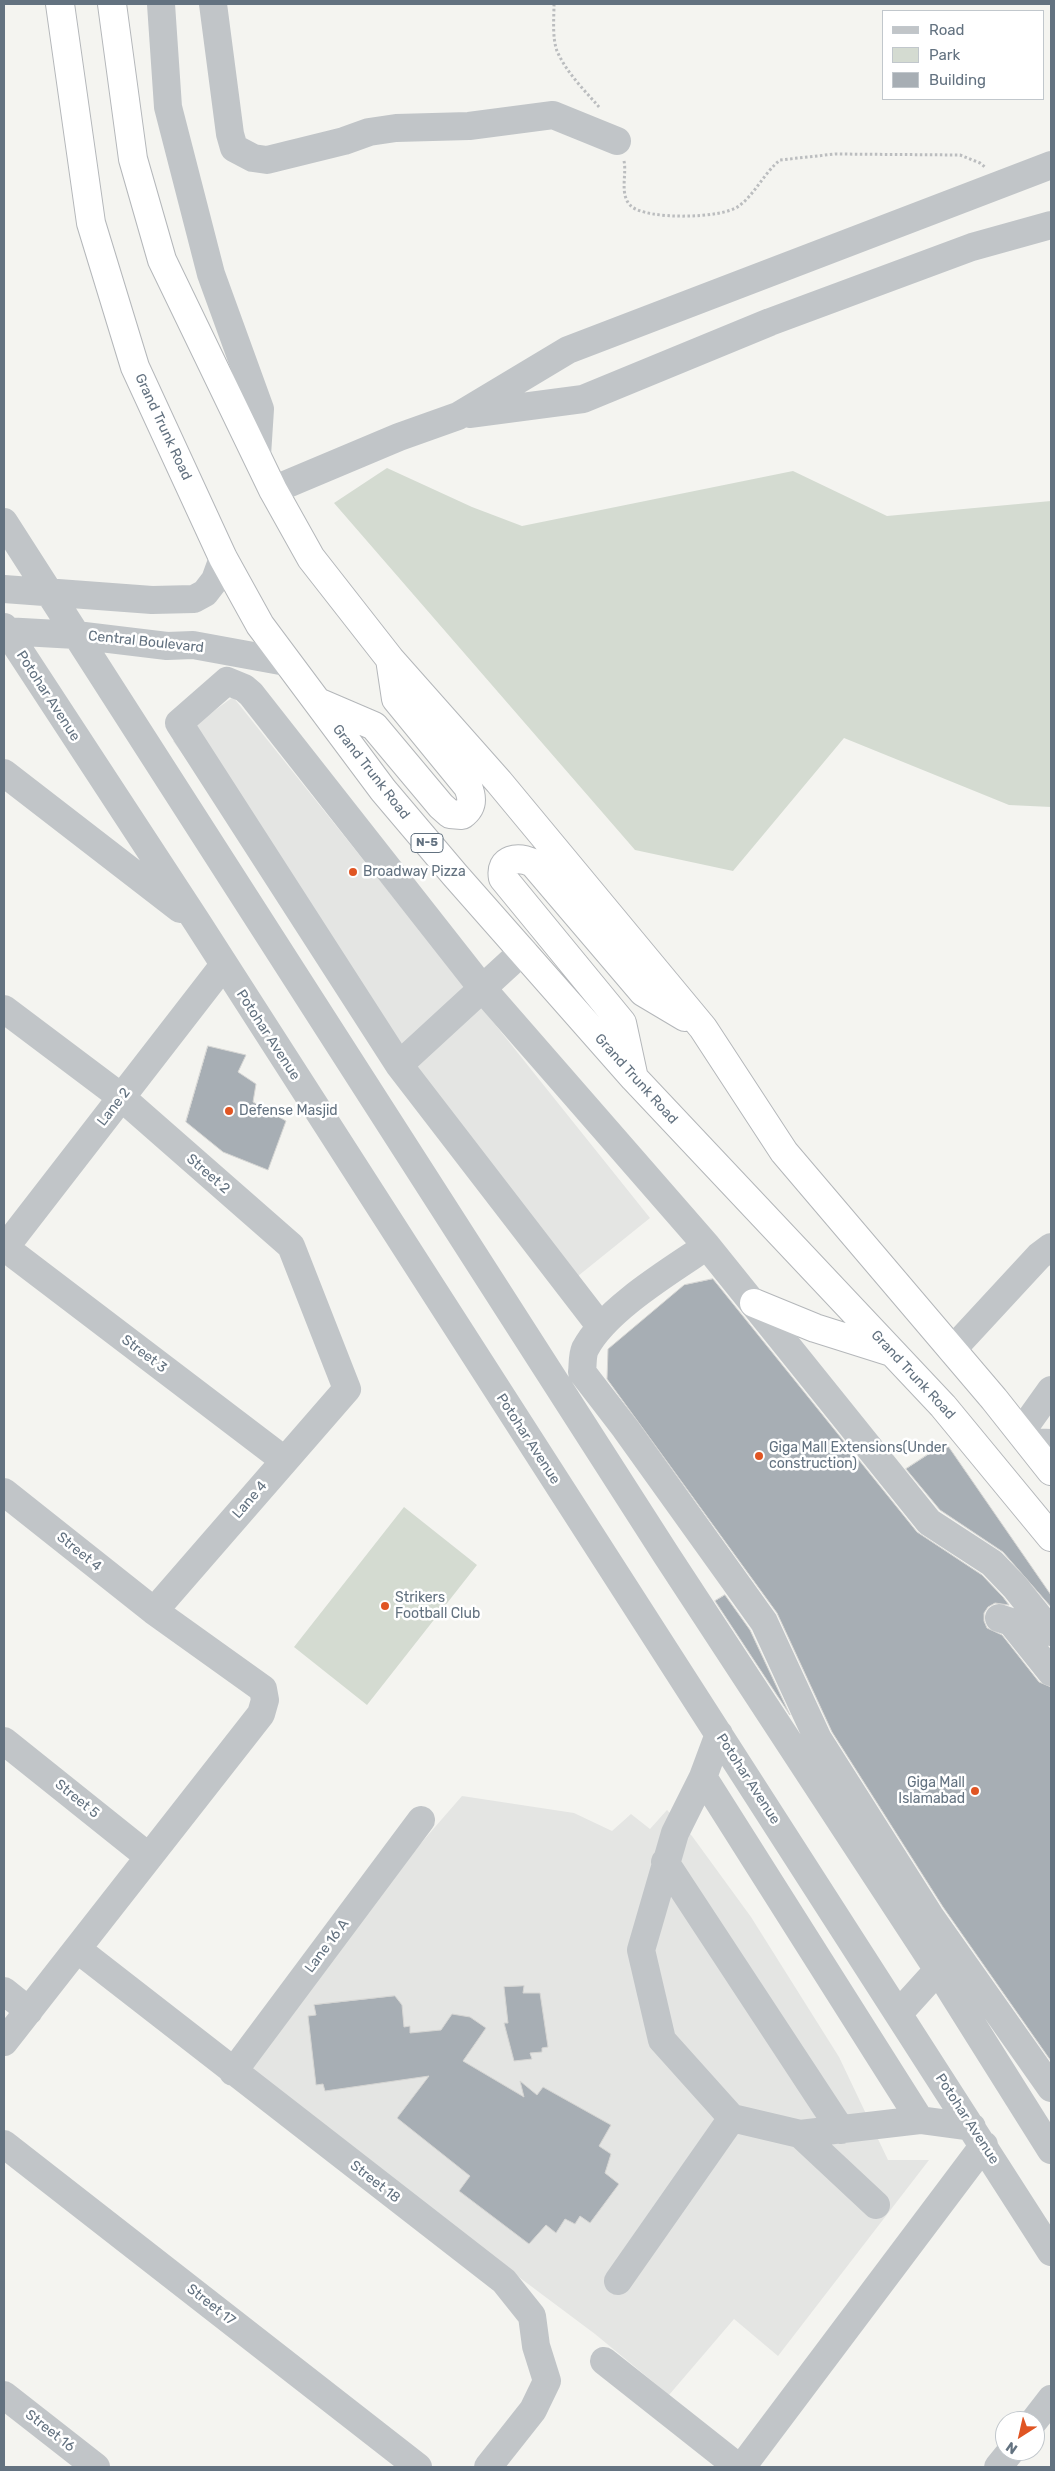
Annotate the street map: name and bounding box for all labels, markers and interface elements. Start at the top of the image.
legend [882,10,1045,100]
text: Road [929,21,965,39]
text: Park [929,46,960,64]
text: Building [929,71,986,89]
street label: Grand Trunk Road [131,371,195,483]
street label: Central Boulevard [87,628,205,656]
street label: Potohar Avenue [13,648,83,744]
street label: Grand Trunk Road [329,721,413,823]
road number: N-5 [411,834,443,852]
place label: Broadway Pizza [363,864,466,880]
marker: Broadway Pizza [347,866,359,878]
street label: Potohar Avenue [233,987,303,1083]
street label: Grand Trunk Road [591,1030,681,1128]
street label: Lane 2 [94,1085,134,1129]
place label: Defense Masjid [239,1103,338,1119]
marker: Defense Masjid [223,1105,235,1117]
street label: Street 2 [183,1151,233,1197]
street label: Grand Trunk Road [867,1327,959,1423]
street label: Street 3 [118,1332,170,1376]
street label: Potohar Avenue [493,1391,563,1487]
place label: Giga Mall Extensions(Under construction) [769,1440,947,1472]
marker: Giga Mall Extensions(Under construction) [753,1450,765,1462]
street label: Lane 4 [229,1478,271,1522]
street label: Street 4 [53,1529,105,1575]
place label: Strikers Football Club [395,1590,480,1622]
marker: Strikers Football Club [379,1600,391,1612]
street label: Potohar Avenue [713,1731,783,1827]
place label: Giga Mall Islamabad [898,1775,965,1808]
street label: Street 5 [51,1776,103,1822]
marker: Giga Mall Islamabad [969,1785,981,1797]
street label: Lane 16 A [301,1916,353,1976]
street label: Potohar Avenue [932,2071,1002,2167]
street label: Street 18 [347,2157,403,2207]
street label: Street 17 [183,2281,239,2329]
street label: Street 16 [22,2406,78,2456]
north arrow [995,2411,1045,2461]
text: N [1003,2438,1021,2458]

